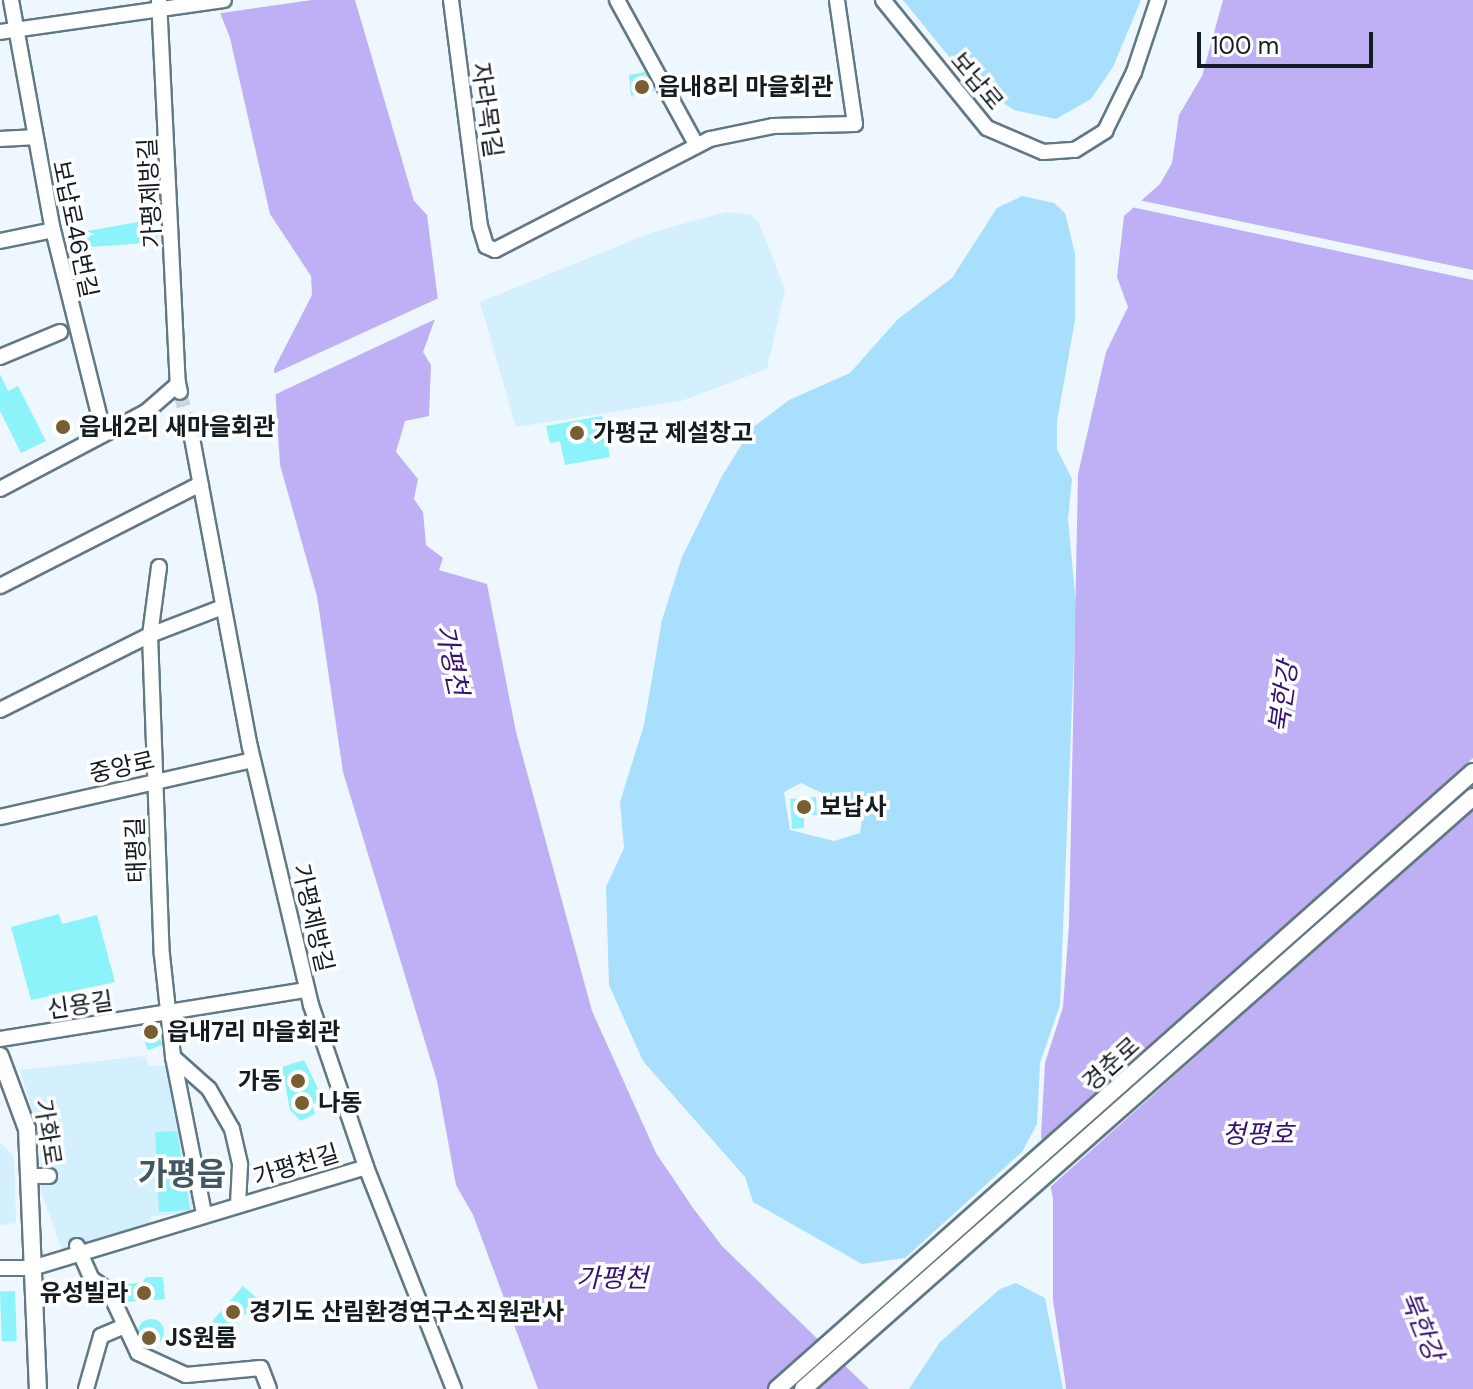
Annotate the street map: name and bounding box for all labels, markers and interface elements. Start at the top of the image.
scale bar [1201,16,1377,66]
text: 100 m [1211,30,1279,61]
street label: 보납로 [945,46,1009,116]
street label: 자라목1길 [466,61,508,159]
place label: 읍내8리 마을회관 [658,73,833,101]
marker: 읍내8리 마을회관 [633,78,651,96]
street label: 가평제방길 [133,137,167,249]
street label: 보납로46번길 [46,158,104,300]
place label: 읍내2리 새마을회관 [79,413,275,441]
marker: 읍내2리 새마을회관 [54,418,72,436]
place label: 가평군 제설창고 [593,419,753,447]
marker: 가평군 제설창고 [568,424,586,442]
water label: 가평천 [428,622,474,698]
water label: 북한강 [1264,659,1304,735]
street label: 중앙로 [86,746,158,788]
place label: 보납사 [820,793,886,821]
marker: 보납사 [795,798,813,816]
street label: 태평길 [120,816,152,884]
street label: 가평제방길 [287,861,339,975]
street label: 신용길 [45,986,115,1024]
place label: 읍내7리 마을회관 [167,1018,340,1046]
marker: 읍내7리 마을회관 [142,1023,160,1041]
street label: 경춘로 [1077,1031,1145,1097]
place label: 가동 [238,1067,282,1095]
marker: 가동 [289,1072,307,1090]
place label: 나동 [318,1089,362,1117]
marker: 나동 [293,1094,311,1112]
street label: 가화로 [29,1097,67,1167]
water label: 청평호 [1222,1119,1294,1151]
street label: 가평천길 [250,1138,342,1192]
district label: 가평읍 [138,1155,226,1193]
water label: 가평천 [576,1263,648,1295]
place label: 유성빌라 [40,1279,128,1307]
marker: 유성빌라 [135,1284,153,1302]
water label: 북한강 [1393,1287,1449,1365]
place label: 경기도 산림환경연구소직원관사 [249,1298,564,1326]
marker: 경기도 산림환경연구소직원관사 [224,1303,242,1321]
place label: JS원룸 [165,1324,237,1352]
marker: JS원룸 [140,1329,158,1347]

